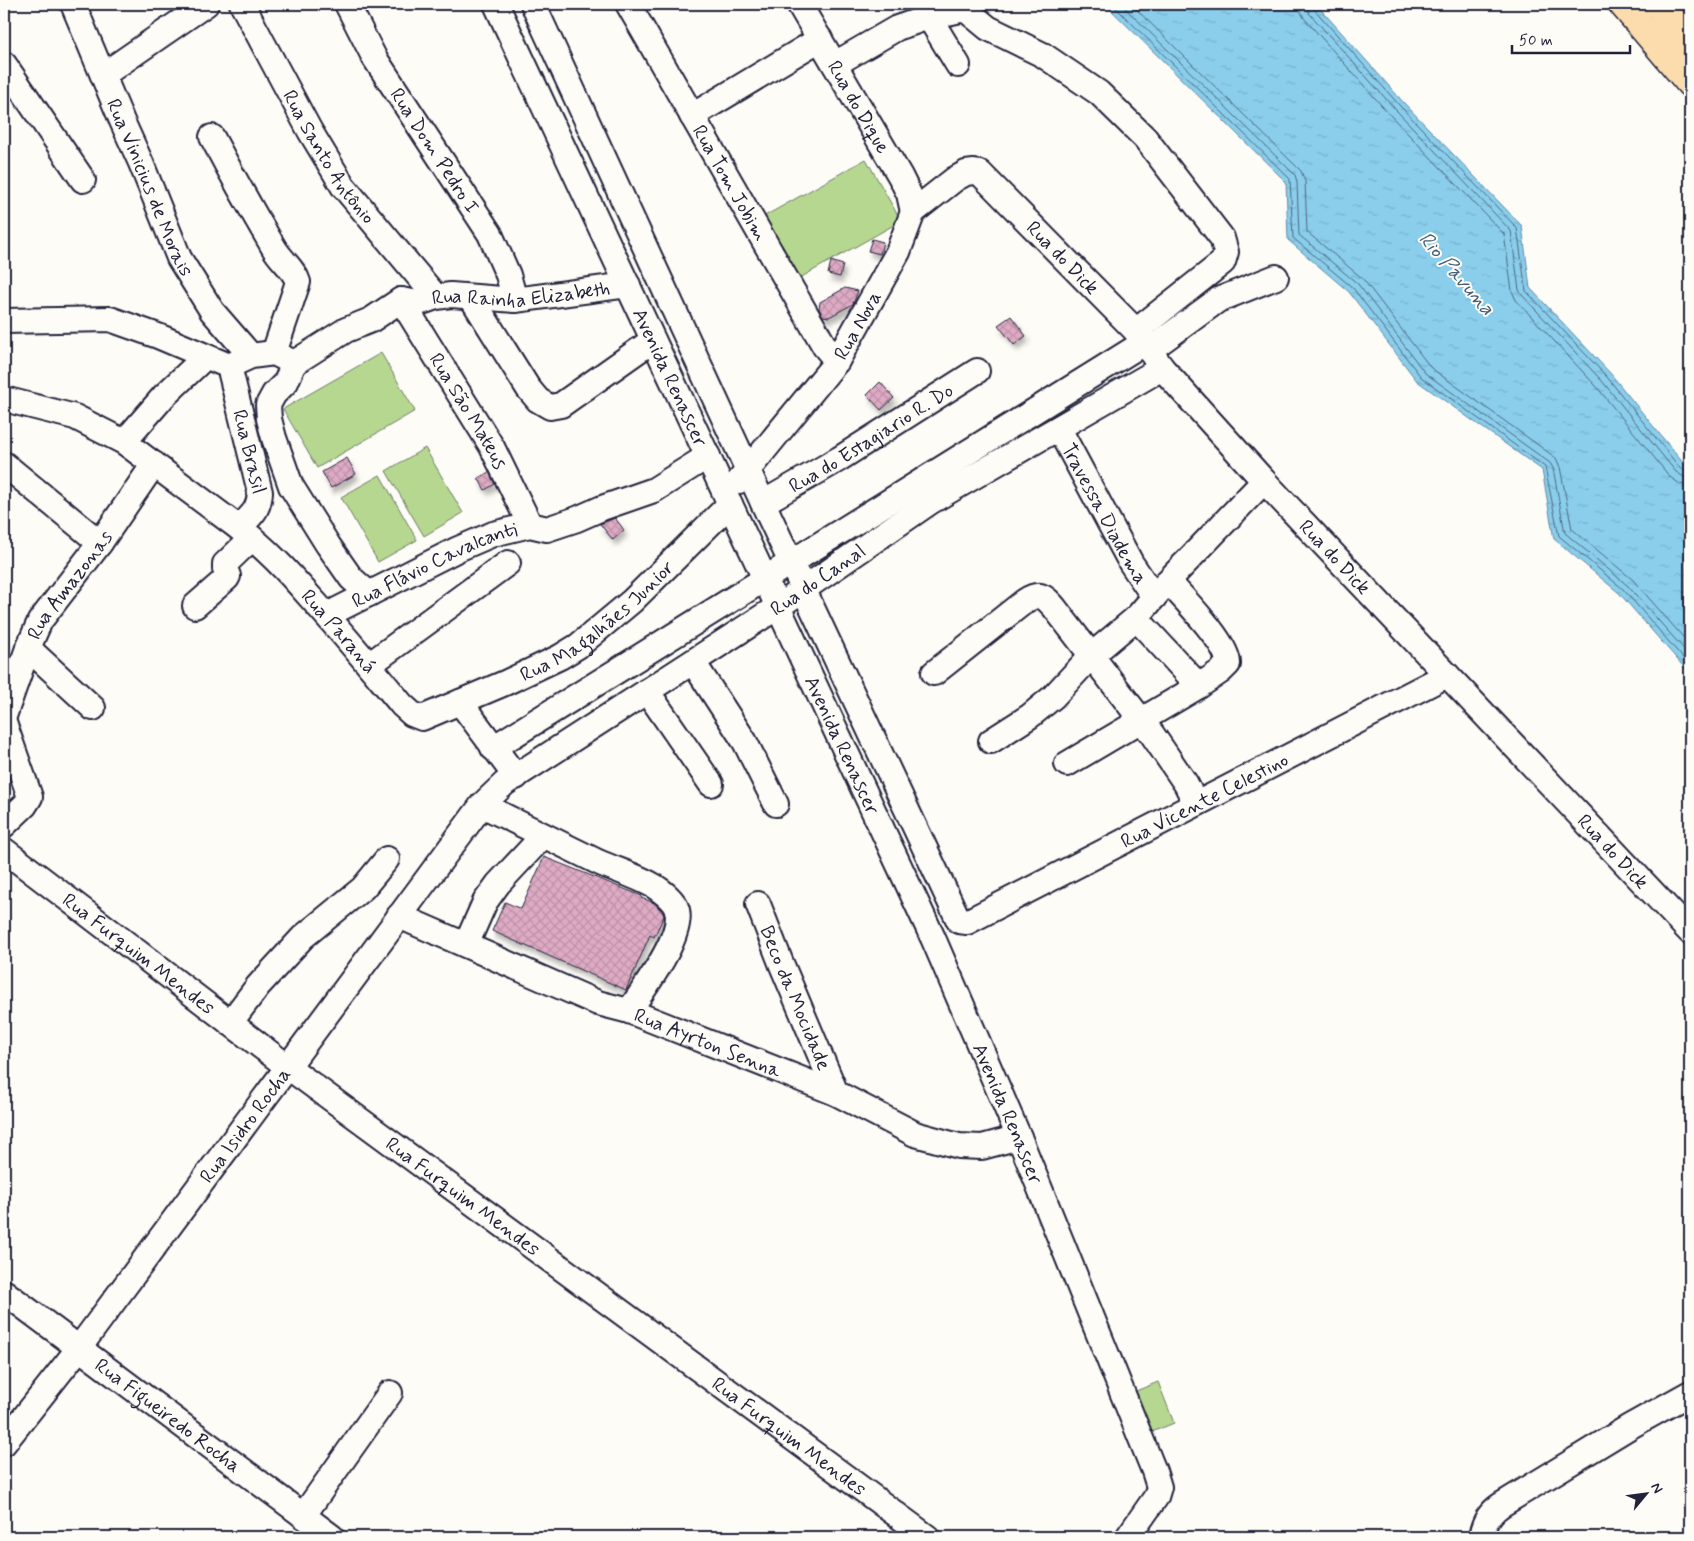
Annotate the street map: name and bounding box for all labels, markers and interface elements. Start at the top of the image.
scale bar [1512,22,1629,54]
text: 50 m [1519,31,1553,51]
street label: Rua do Dique [820,56,896,159]
street label: Rua Dom Pedro I [383,83,485,219]
street label: Rua Santo Antônio [275,85,381,230]
street label: Rua Vinicius de Morais [99,95,199,282]
street label: Rua Tom Jobim [685,120,773,247]
street label: Rua do Dick [1020,215,1105,301]
water label: Rio Pavuna [1412,226,1500,322]
street label: Rua Rainha Elizabeth [430,276,612,315]
street label: Rua Nova [828,287,888,365]
street label: Avenida Renascer [625,304,714,452]
street label: Rua São Mateus [422,348,513,474]
street label: Rua do Estagiario R. Do [784,378,959,500]
street label: Rua Brasil [225,407,272,497]
street label: Travessa Diadema [1054,439,1153,590]
street label: Rua do Dick [1292,514,1376,601]
street label: Rua Flávio Cavalcanti [347,517,520,615]
street label: Rua Amazonas [21,525,120,644]
street label: Rua do Canal [766,538,871,623]
street label: Rua Magalhães Junior [516,555,681,689]
street label: Rua Paraná [294,584,382,680]
street label: Avenida Renascer [797,672,886,820]
street label: Rua Vicente Celestino [1116,747,1294,856]
street label: Rua do Dick [1570,809,1654,895]
street label: Rua Furquim Mendes [56,887,220,1022]
street label: Beco da Mocidade [753,922,837,1075]
street label: Rua Ayrton Senna [630,1002,786,1085]
street label: Avenida Renascer [965,1040,1049,1189]
street label: Rua Isidro Rocha [194,1062,298,1189]
street label: Rua Furquim Mendes [380,1131,545,1263]
street label: Rua Figueiredo Rocha [89,1352,246,1479]
street label: Rua Furquim Mendes [706,1371,871,1503]
north arrow [1622,1468,1672,1518]
text: N [1646,1480,1667,1497]

